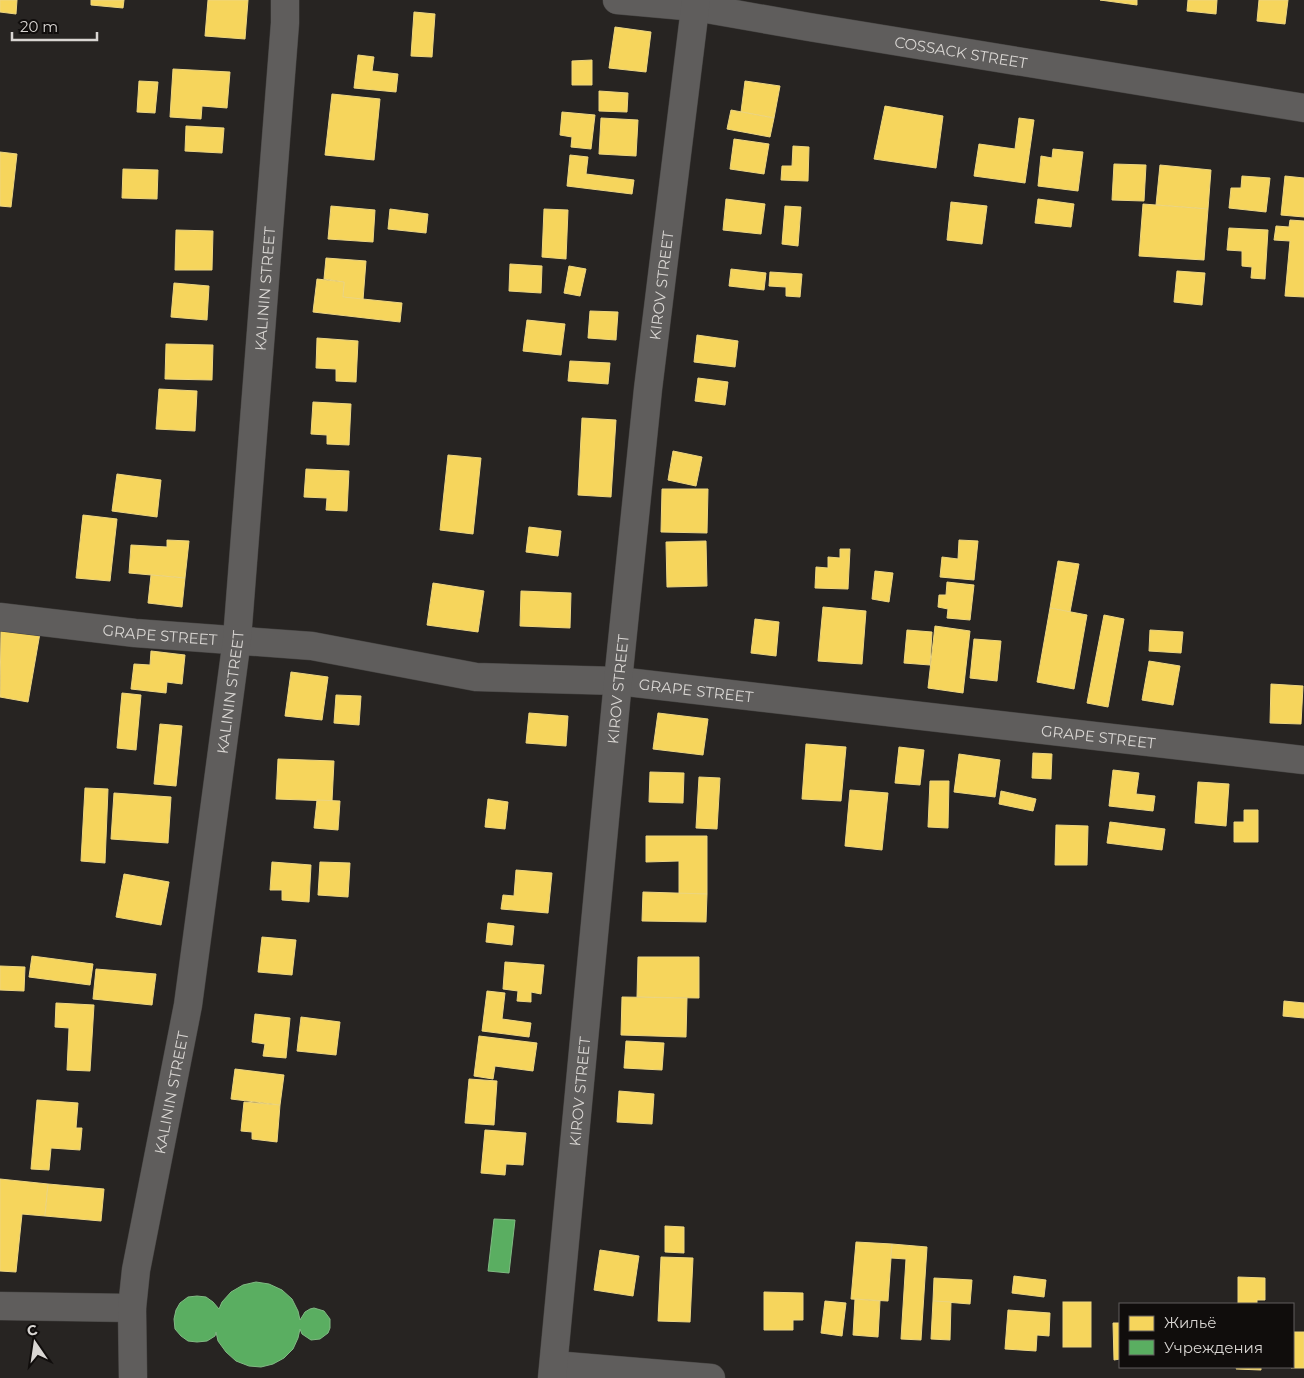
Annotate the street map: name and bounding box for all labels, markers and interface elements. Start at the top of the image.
scale bar [12,10,98,42]
text: 20 m [20,17,58,36]
street label: COSSACK STREET [893,32,1029,72]
street label: KALININ STREET [250,225,279,351]
street label: KIROV STREET [645,229,677,341]
street label: GRAPE STREET [102,620,218,649]
street label: KALININ STREET [212,629,247,755]
street label: KIROV STREET [603,633,632,745]
street label: GRAPE STREET [638,674,755,706]
street label: GRAPE STREET [1040,720,1157,752]
street label: KALININ STREET [149,1029,192,1156]
street label: KIROV STREET [565,1035,594,1147]
legend [1119,1303,1294,1368]
text: Жильё [1164,1313,1217,1332]
north arrow [10,1318,60,1368]
text: С [25,1320,39,1340]
text: Учреждения [1164,1338,1263,1357]

